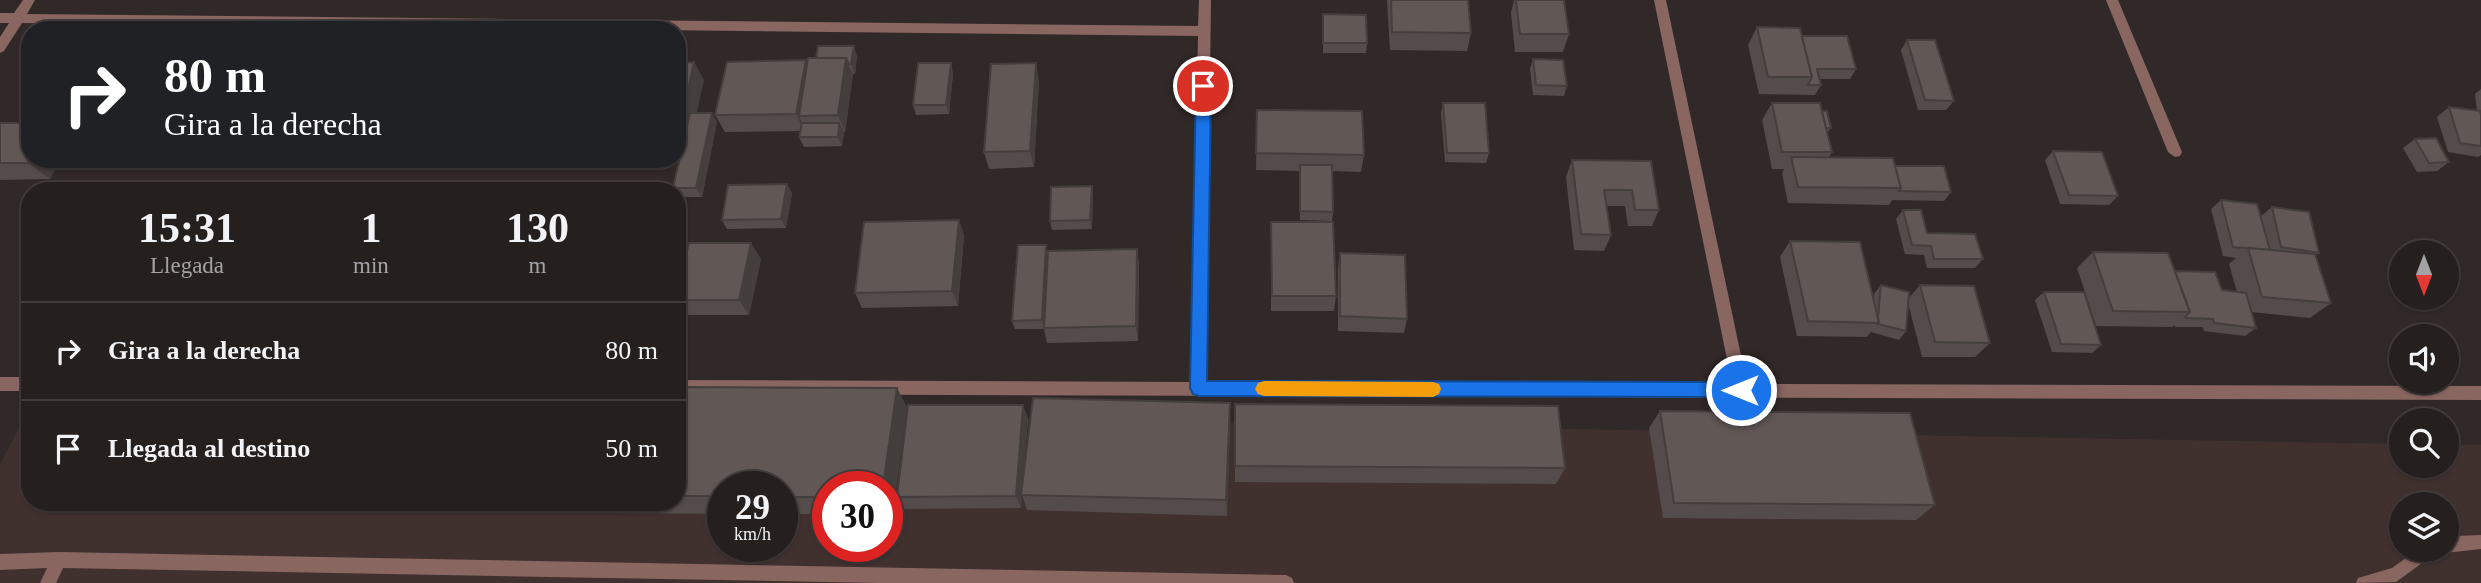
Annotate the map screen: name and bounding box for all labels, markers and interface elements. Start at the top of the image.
text: 80 m [164,48,266,103]
icon: right [49,49,140,140]
pin [1173,56,1233,116]
icon: arrive [1184,67,1222,105]
text: Gira a la derecha [164,106,382,142]
text: 15:31 [138,205,236,251]
text: 1 [360,205,381,251]
text: 130 [506,205,569,251]
north arrow [2389,240,2459,310]
map controls [2389,240,2459,562]
text: Llegada [150,253,224,278]
text: min [353,253,389,278]
text: m [528,253,546,278]
button: sound [2389,324,2459,394]
icon: right [49,332,87,370]
text: Gira a la derecha [108,336,300,365]
text: 80 m [605,336,658,365]
position arrow [1704,353,1778,427]
button: search [2389,408,2459,478]
icon: arrive [49,430,87,468]
text: Llegada al destino [108,434,310,463]
text: 50 m [605,434,658,463]
speed limit sign: 30 [812,471,903,562]
text: 29 [735,488,770,527]
button: layers [2389,492,2459,562]
text: km/h [734,524,771,544]

